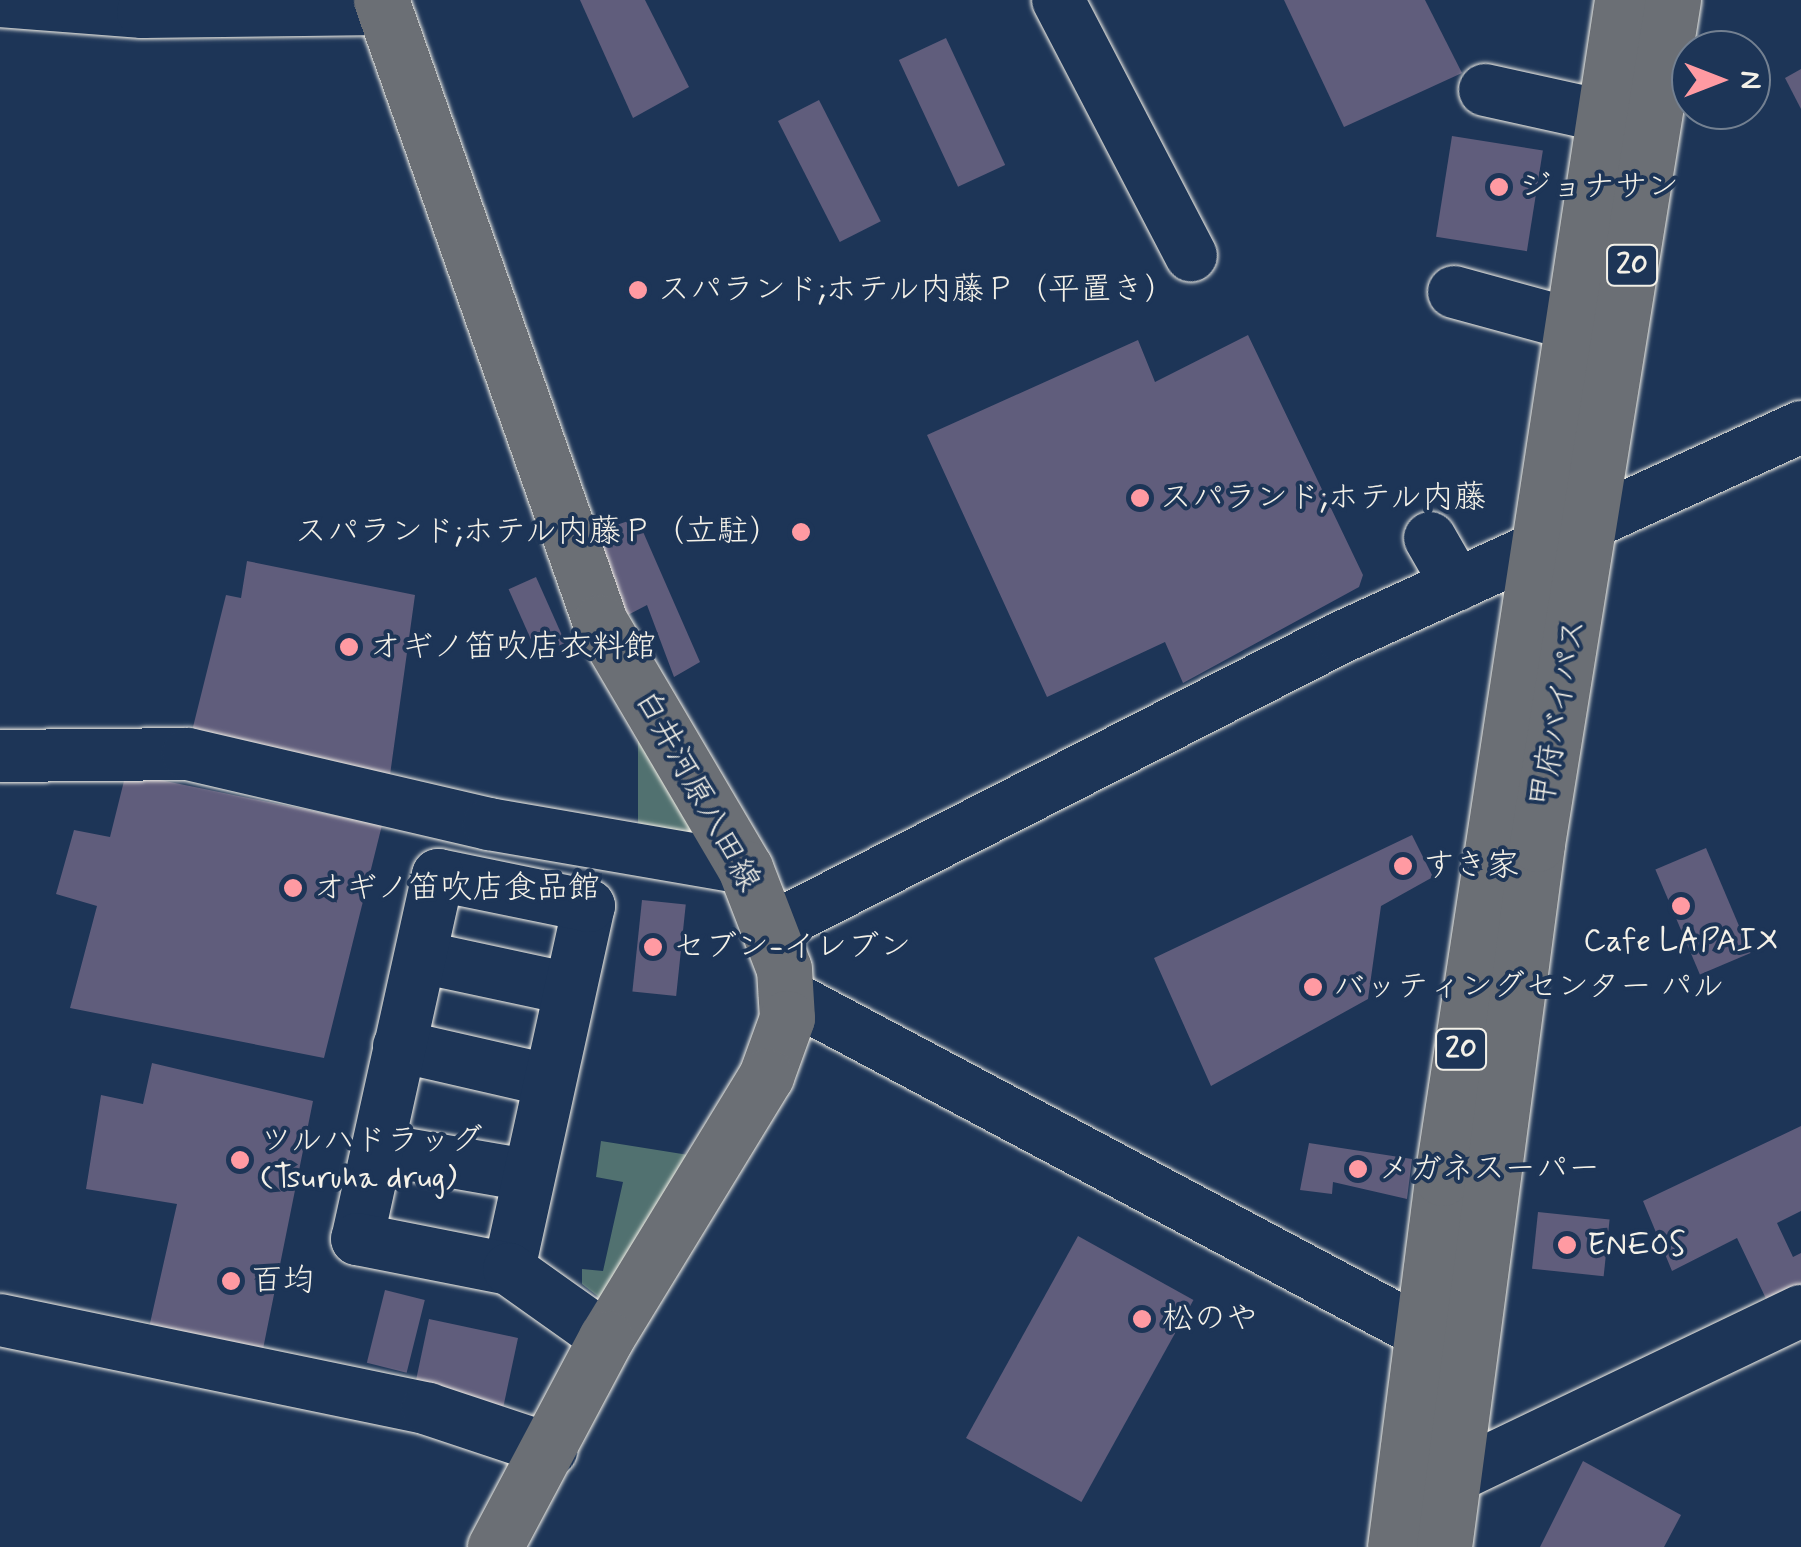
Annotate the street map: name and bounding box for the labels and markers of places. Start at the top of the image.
place label: ジョナサン [1519,168,1679,206]
marker: ジョナサン [1488,176,1510,198]
place label: スパランド;ホテル内藤Ｐ（平置き） [658,271,1177,309]
marker: スパランド;ホテル内藤Ｐ（平置き） [627,279,649,301]
place label: スパランド;ホテル内藤 [1160,479,1487,517]
marker: スパランド;ホテル内藤 [1129,487,1151,509]
place label: スパランド;ホテル内藤Ｐ（立駐） [294,513,781,551]
marker: スパランド;ホテル内藤Ｐ（立駐） [790,521,812,543]
place label: オギノ笛吹店衣料館 [369,628,657,666]
marker: オギノ笛吹店衣料館 [338,636,360,658]
place label: すき家 [1423,847,1519,885]
marker: すき家 [1392,855,1414,877]
place label: オギノ笛吹店食品館 [313,869,601,907]
marker: オギノ笛吹店食品館 [282,877,304,899]
marker: Cafe LAPAIX [1670,895,1692,917]
place label: Cafe LAPAIX [1590,922,1772,960]
place label: セブン-イレブン [673,928,911,966]
marker: セブン-イレブン [642,936,664,958]
place label: バッティングセンター パル [1333,968,1726,1006]
marker: バッティングセンター パル [1302,976,1324,998]
place label: ツルハドラッグ (Tsuruha drug) [260,1123,484,1198]
marker: ツルハドラッグ (Tsuruha drug) [229,1149,251,1171]
place label: メガネスーパー [1378,1150,1601,1188]
marker: メガネスーパー [1347,1158,1369,1180]
place label: ENEOS [1587,1226,1686,1264]
marker: ENEOS [1556,1234,1578,1256]
place label: 百均 [251,1262,315,1300]
marker: 百均 [220,1270,242,1292]
place label: 松のや [1162,1300,1258,1338]
marker: 松のや [1131,1308,1153,1330]

